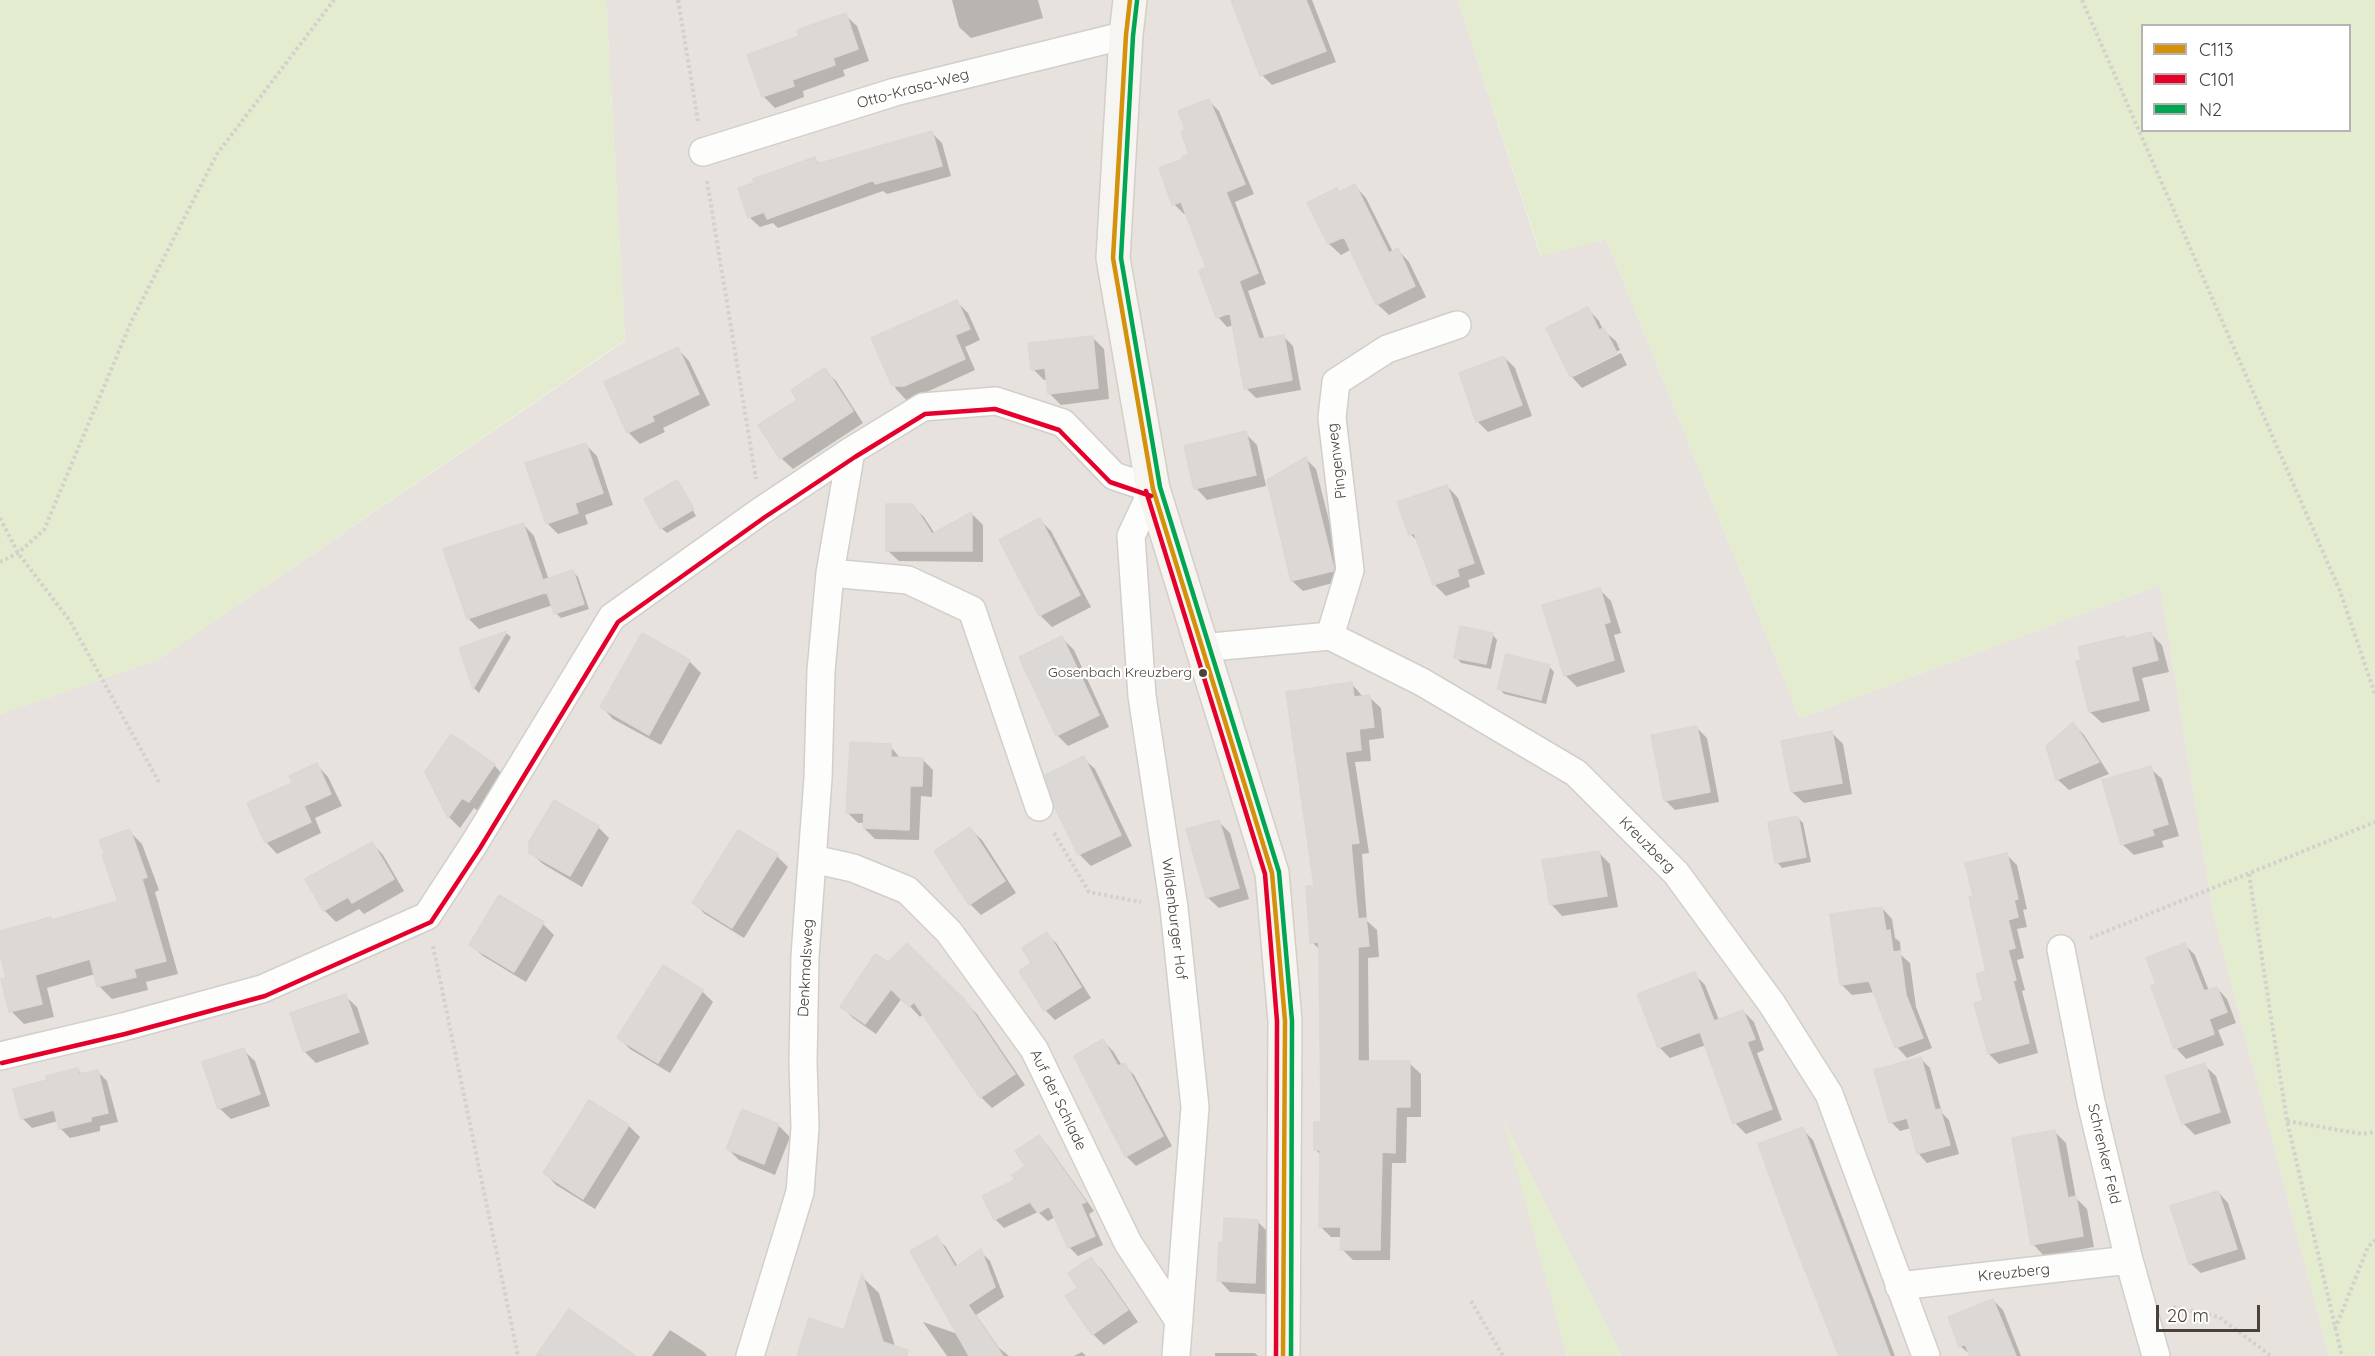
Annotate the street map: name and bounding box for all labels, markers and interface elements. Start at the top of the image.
legend [2141,24,2351,132]
text: C113 [2199,38,2234,61]
street label: Otto-Krasa-Weg [855,65,971,113]
text: C101 [2199,68,2235,91]
text: N2 [2199,98,2222,121]
street label: Pingenweg [1323,422,1351,500]
place label: Gosenbach Kreuzberg [1048,665,1192,681]
marker: Gosenbach Kreuzberg [1197,667,1209,679]
street label: Kreuzberg [1615,813,1679,877]
street label: Wildenburger Hof [1158,857,1190,981]
street label: Denkmalsweg [794,918,818,1018]
street label: Auf der Schlade [1026,1047,1090,1153]
street label: Schrenker Feld [2084,1102,2124,1206]
street label: Kreuzberg [1977,1260,2051,1286]
scale bar [2159,1293,2262,1331]
text: 20 m [2167,1304,2209,1327]

